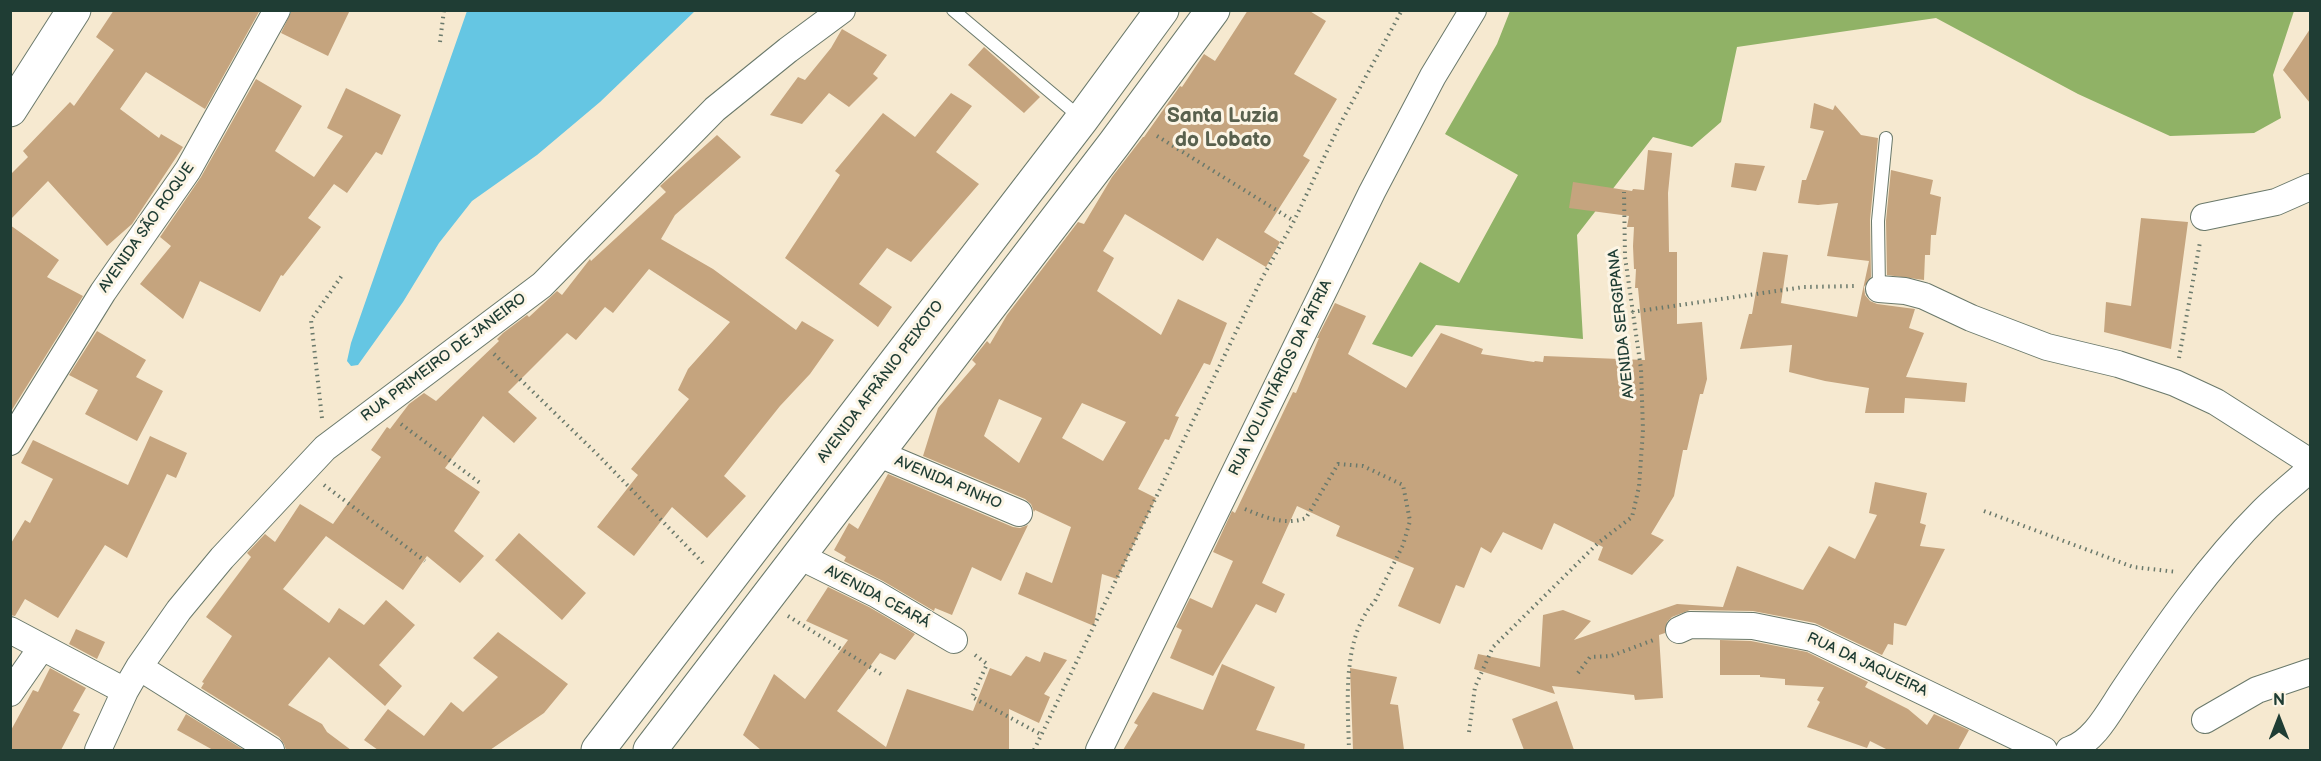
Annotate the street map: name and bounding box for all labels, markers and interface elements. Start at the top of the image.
district label: Santa Luzia do Lobato [1167,104,1279,154]
street label: AVENIDA SÃO ROQUE [95,160,199,296]
street label: AVENIDA SERGIPANA [1605,248,1639,400]
street label: RUA VOLUNTÁRIOS DA PÁTRIA [1226,277,1336,479]
street label: RUA PRIMEIRO DE JANEIRO [358,290,530,426]
street label: AVENIDA AFRÂNIO PEIXOTO [814,297,948,467]
street label: AVENIDA PINHO [892,452,1004,514]
street label: AVENIDA CEARÁ [821,562,933,632]
street label: RUA DA JAQUEIRA [1804,629,1930,701]
north arrow [2249,689,2309,749]
text: N [2273,691,2285,710]

